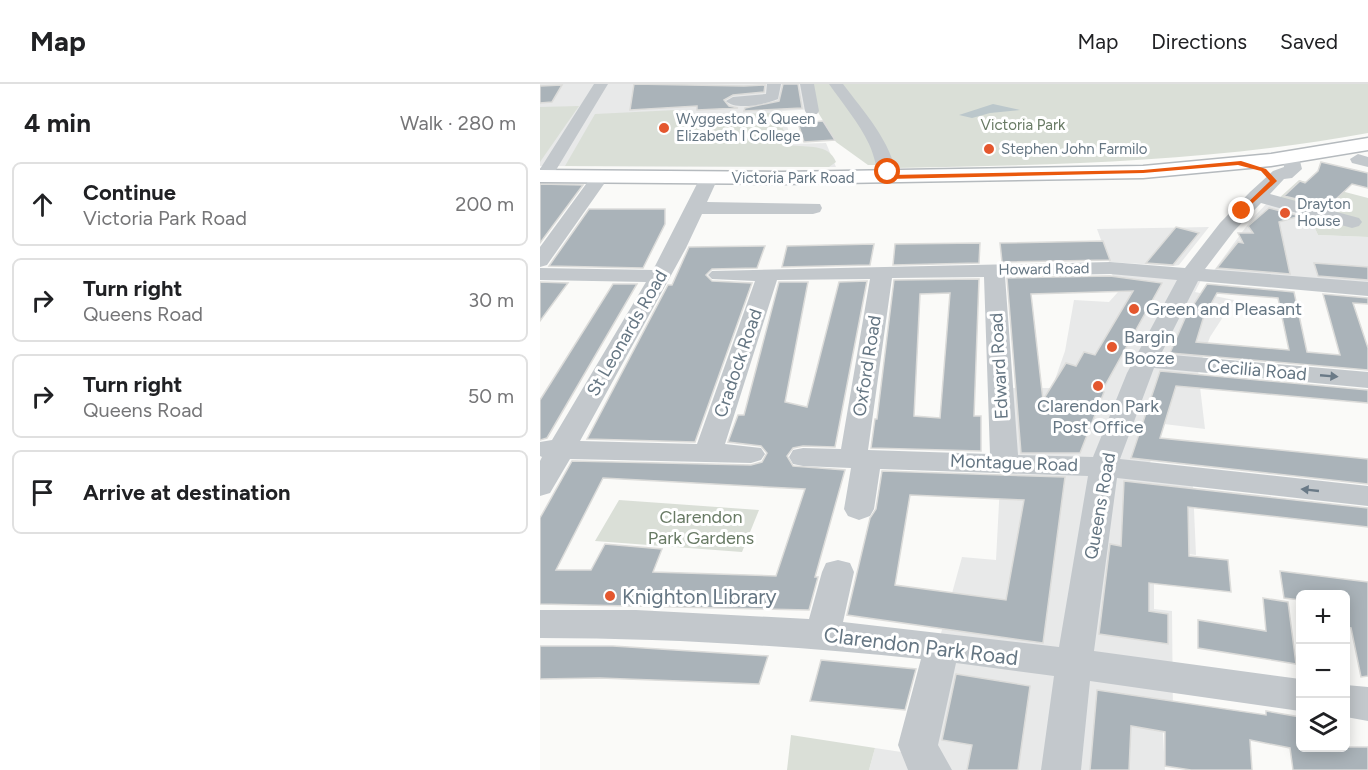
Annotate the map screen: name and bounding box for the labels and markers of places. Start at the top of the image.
place label: Wyggeston & Queen Elizabeth I College [676,110,816,145]
marker: Wyggeston & Queen Elizabeth I College [657,121,671,135]
place label: Stephen John Farmilo [1001,140,1148,158]
marker: Stephen John Farmilo [982,142,996,156]
place label: Drayton House [1297,195,1351,230]
marker: Drayton House [1278,206,1292,220]
place label: Green and Pleasant [1146,298,1302,320]
marker: Green and Pleasant [1127,302,1141,316]
place label: Bargin Booze [1124,326,1175,369]
marker: Bargin Booze [1105,340,1119,354]
marker: Clarendon Park Post Office [1091,379,1105,393]
place label: Clarendon Park Post Office [1037,395,1159,438]
place label: Knighton Library [622,584,776,609]
marker: Knighton Library [603,589,617,603]

